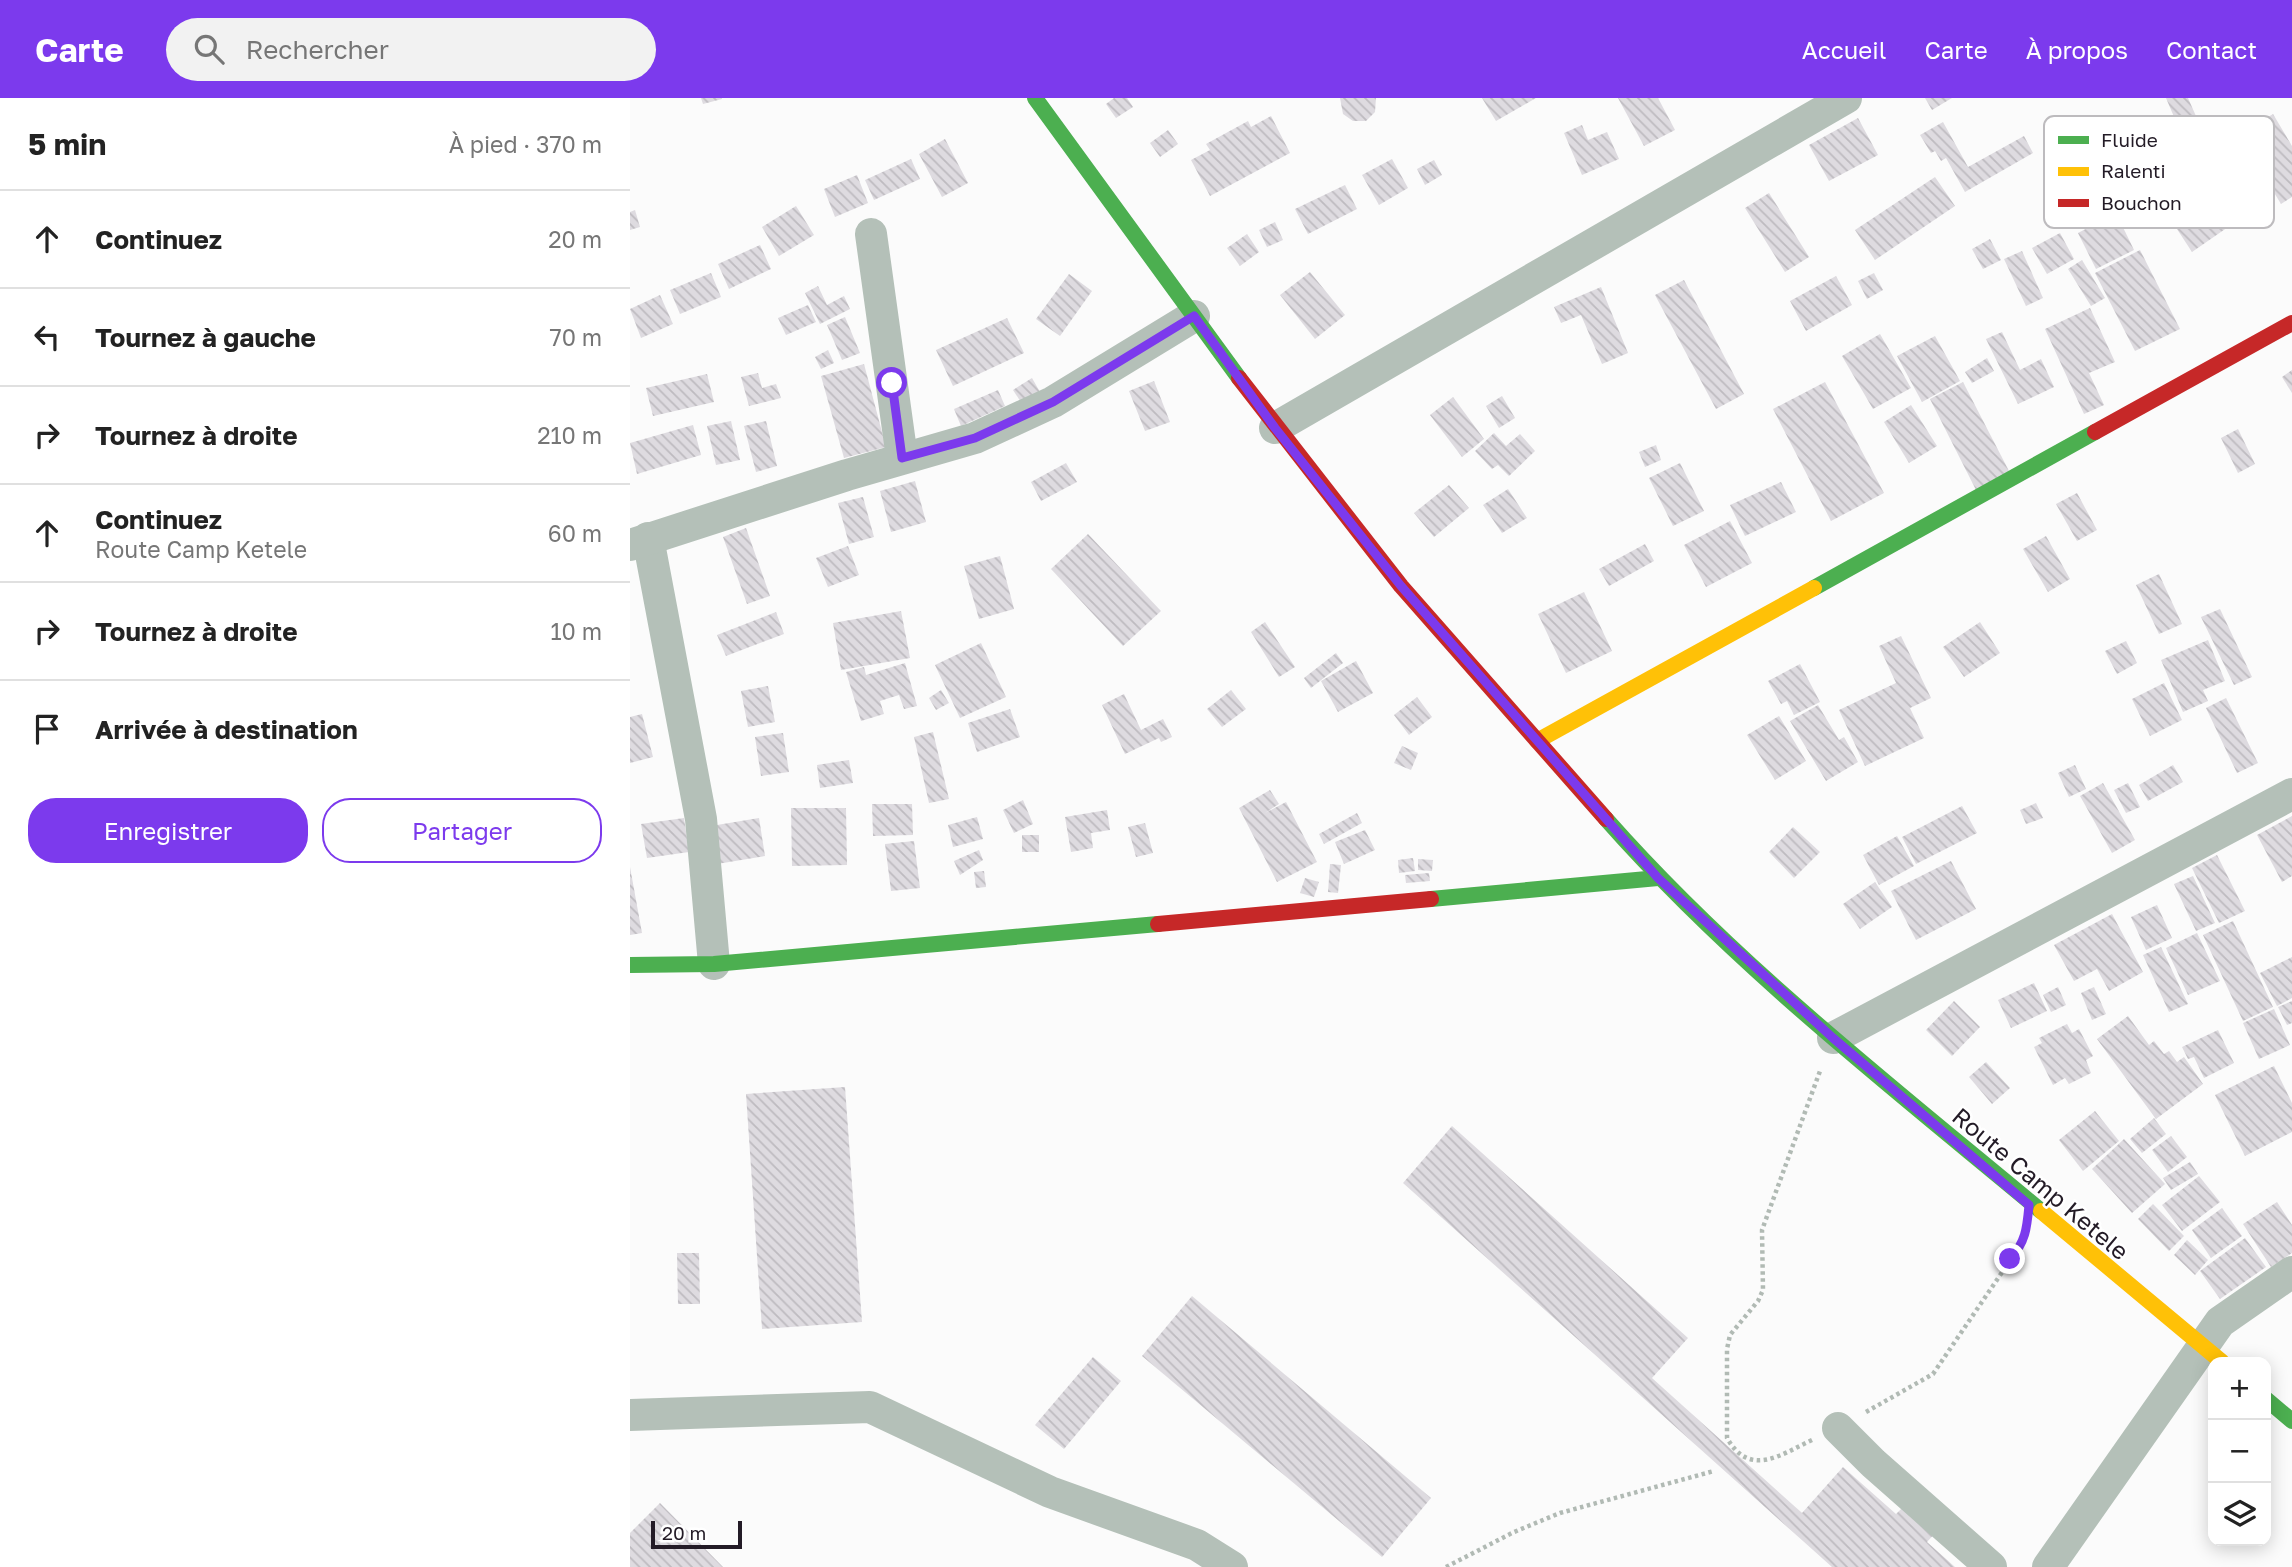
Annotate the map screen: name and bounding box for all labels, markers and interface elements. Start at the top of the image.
search box [166,18,656,81]
text: Carte [35,30,124,69]
icon: search [190,30,228,68]
text: Rechercher [246,34,389,65]
text: Accueil [1802,35,1886,64]
text: Carte [1924,35,1988,64]
text: À propos [2026,35,2128,64]
text: Contact [2166,35,2257,64]
legend [2044,116,2274,228]
text: 5 min [28,126,106,162]
text: Fluide [2101,128,2158,151]
text: À pied · 370 m [449,130,602,158]
text: Ralenti [2101,159,2166,182]
text: Bouchon [2101,191,2182,214]
icon: ahead [28,220,66,258]
text: Continuez [95,224,222,255]
text: 20 m [548,225,602,253]
icon: left [28,318,66,356]
text: Tournez à gauche [95,322,316,353]
text: 70 m [549,323,602,351]
route start [876,367,907,398]
icon: right [28,416,66,454]
text: Tournez à droite [95,420,298,451]
text: 210 m [537,421,602,449]
text: Continuez [95,504,222,535]
icon: ahead [28,514,66,552]
text: 60 m [548,519,602,547]
text: Route Camp Ketele [95,535,307,563]
icon: right [28,612,66,650]
text: Tournez à droite [95,616,298,647]
text: 10 m [550,617,602,645]
icon: arrive [28,710,66,748]
text: Arrivée à destination [95,714,358,745]
button: Enregistrer [28,798,308,863]
button: Partager [322,798,602,863]
street label: Route Camp Ketele [1947,1101,2135,1265]
route end [1994,1243,2025,1274]
map controls [2208,1357,2271,1546]
button: + [2208,1357,2271,1420]
button: − [2208,1420,2271,1483]
button: layers [2208,1483,2271,1546]
scale bar [651,1518,742,1550]
text: 20 m [662,1521,706,1544]

